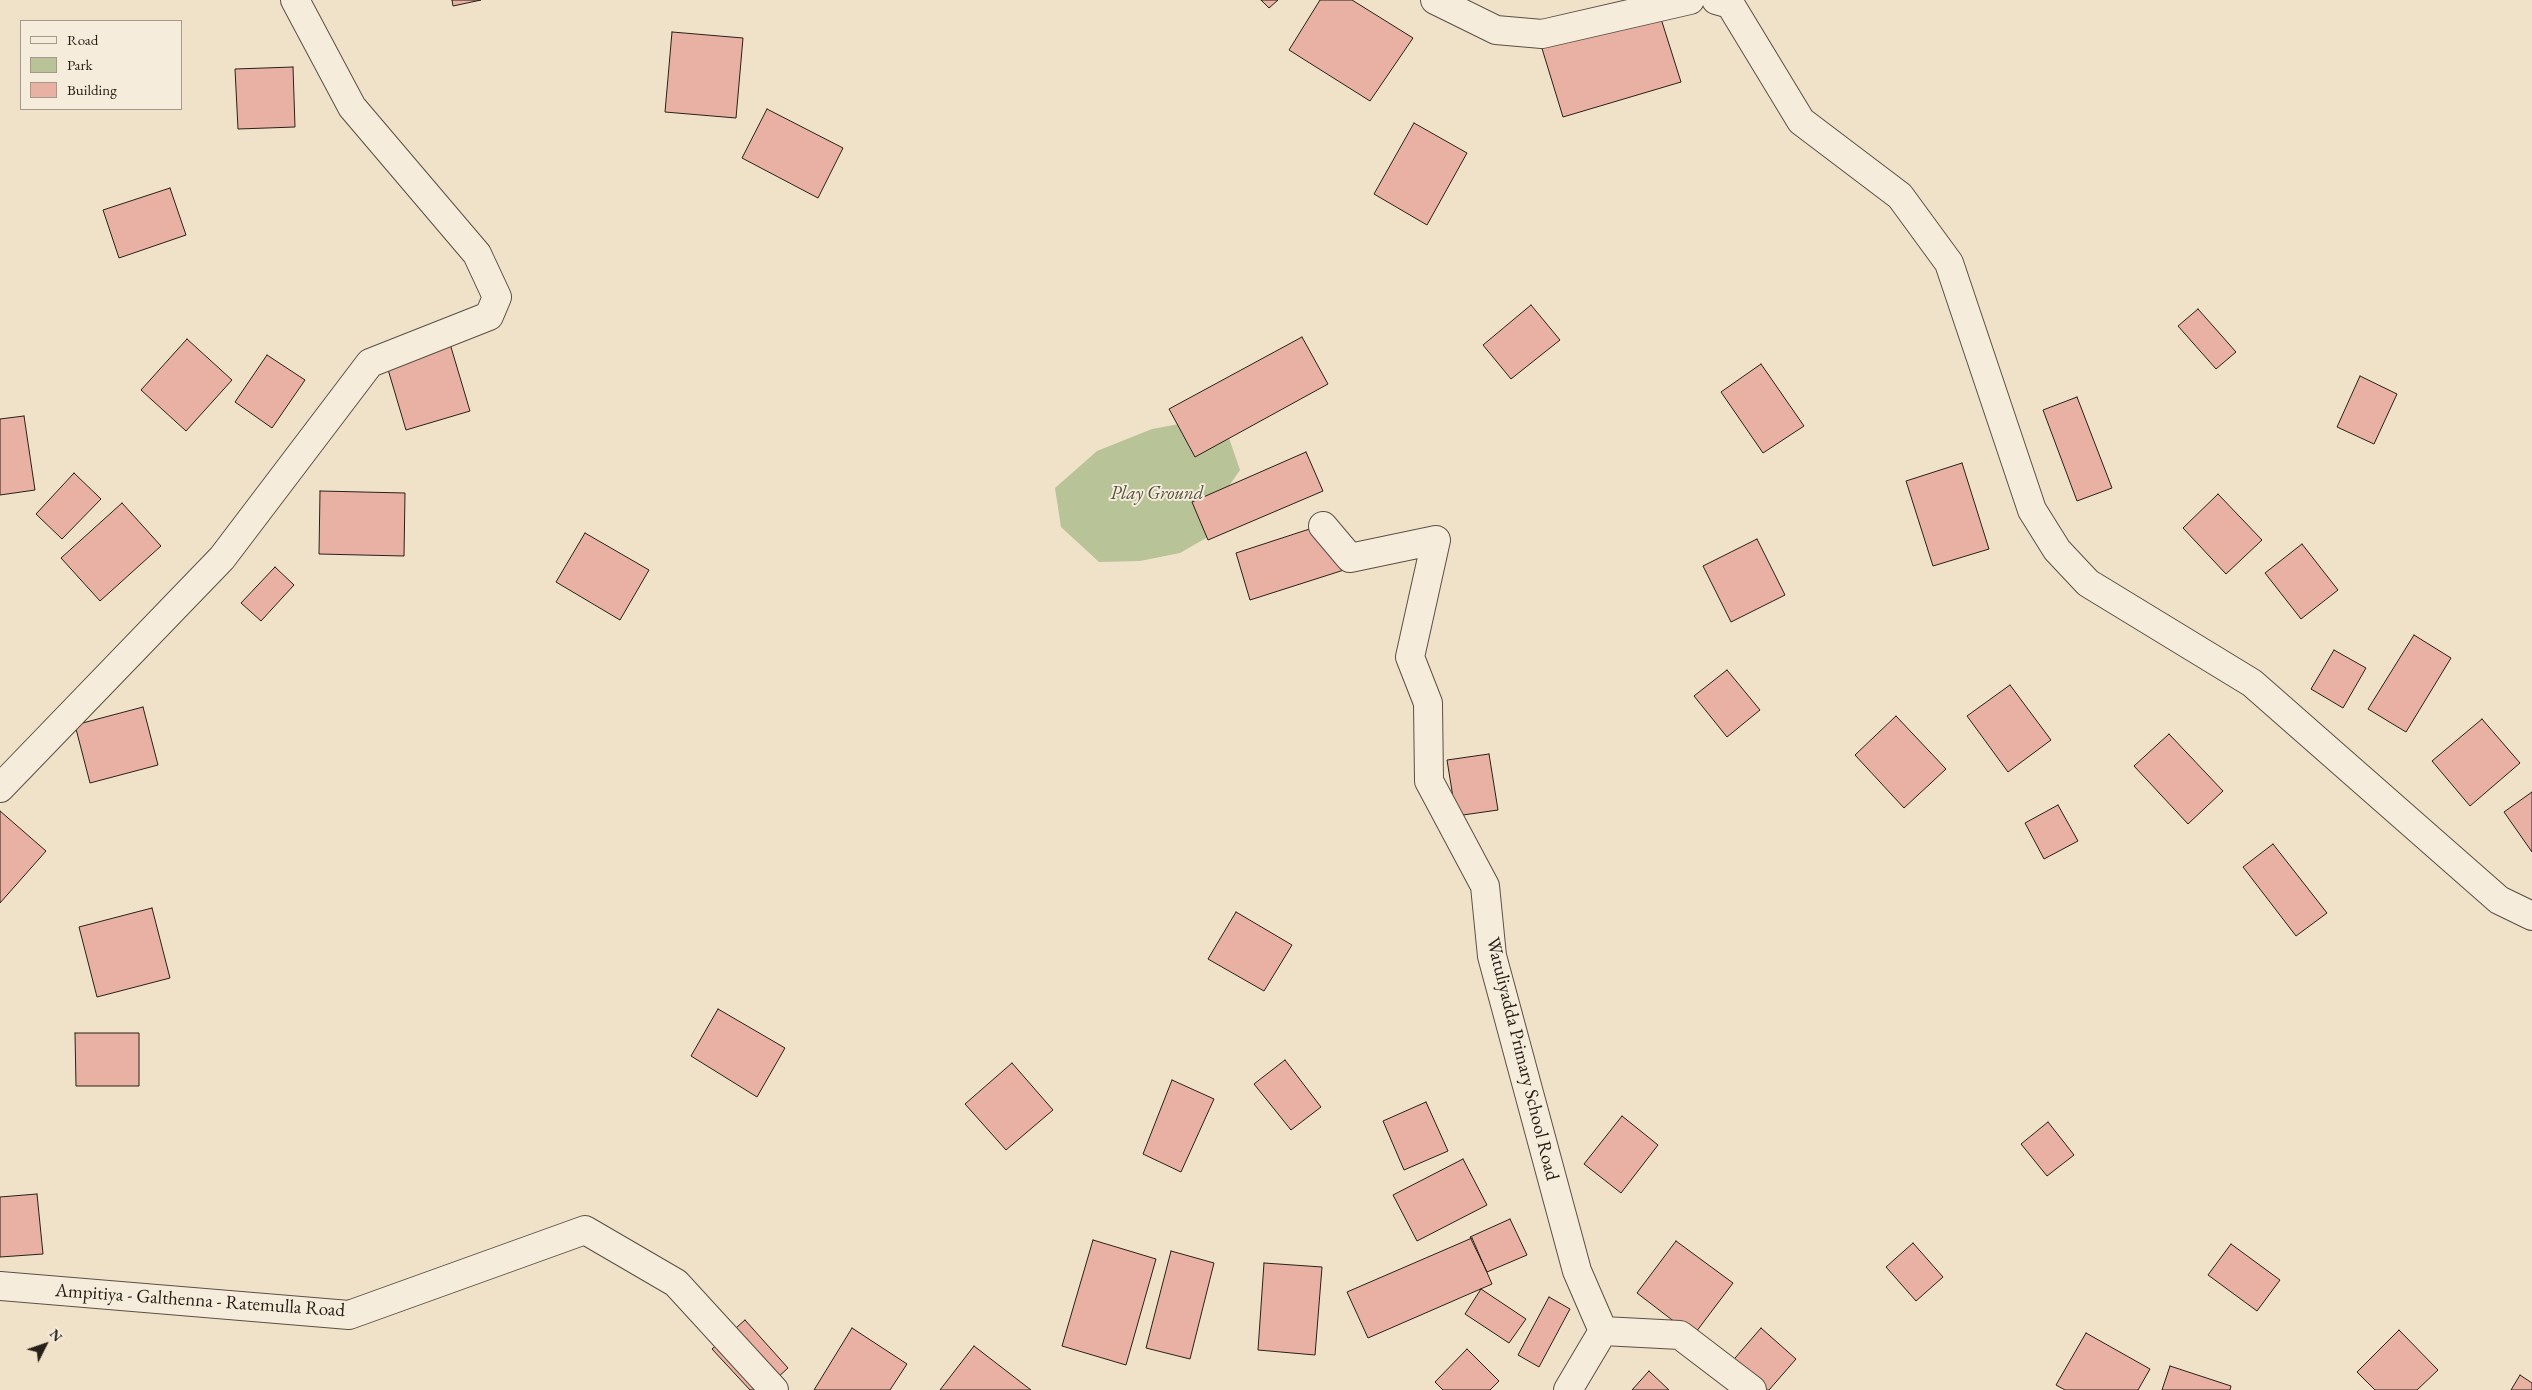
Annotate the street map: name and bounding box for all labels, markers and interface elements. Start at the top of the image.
legend [20,20,182,110]
text: Road [67,30,98,49]
text: Park [67,55,93,74]
text: Building [67,80,117,99]
park label: Play Ground [1110,483,1204,505]
street label: Watuliyadda Primary School Road [1481,935,1563,1183]
street label: Ampitiya - Galthenna - Ratemulla Road [54,1279,346,1323]
north arrow [20,1320,70,1370]
text: N [46,1325,67,1345]

